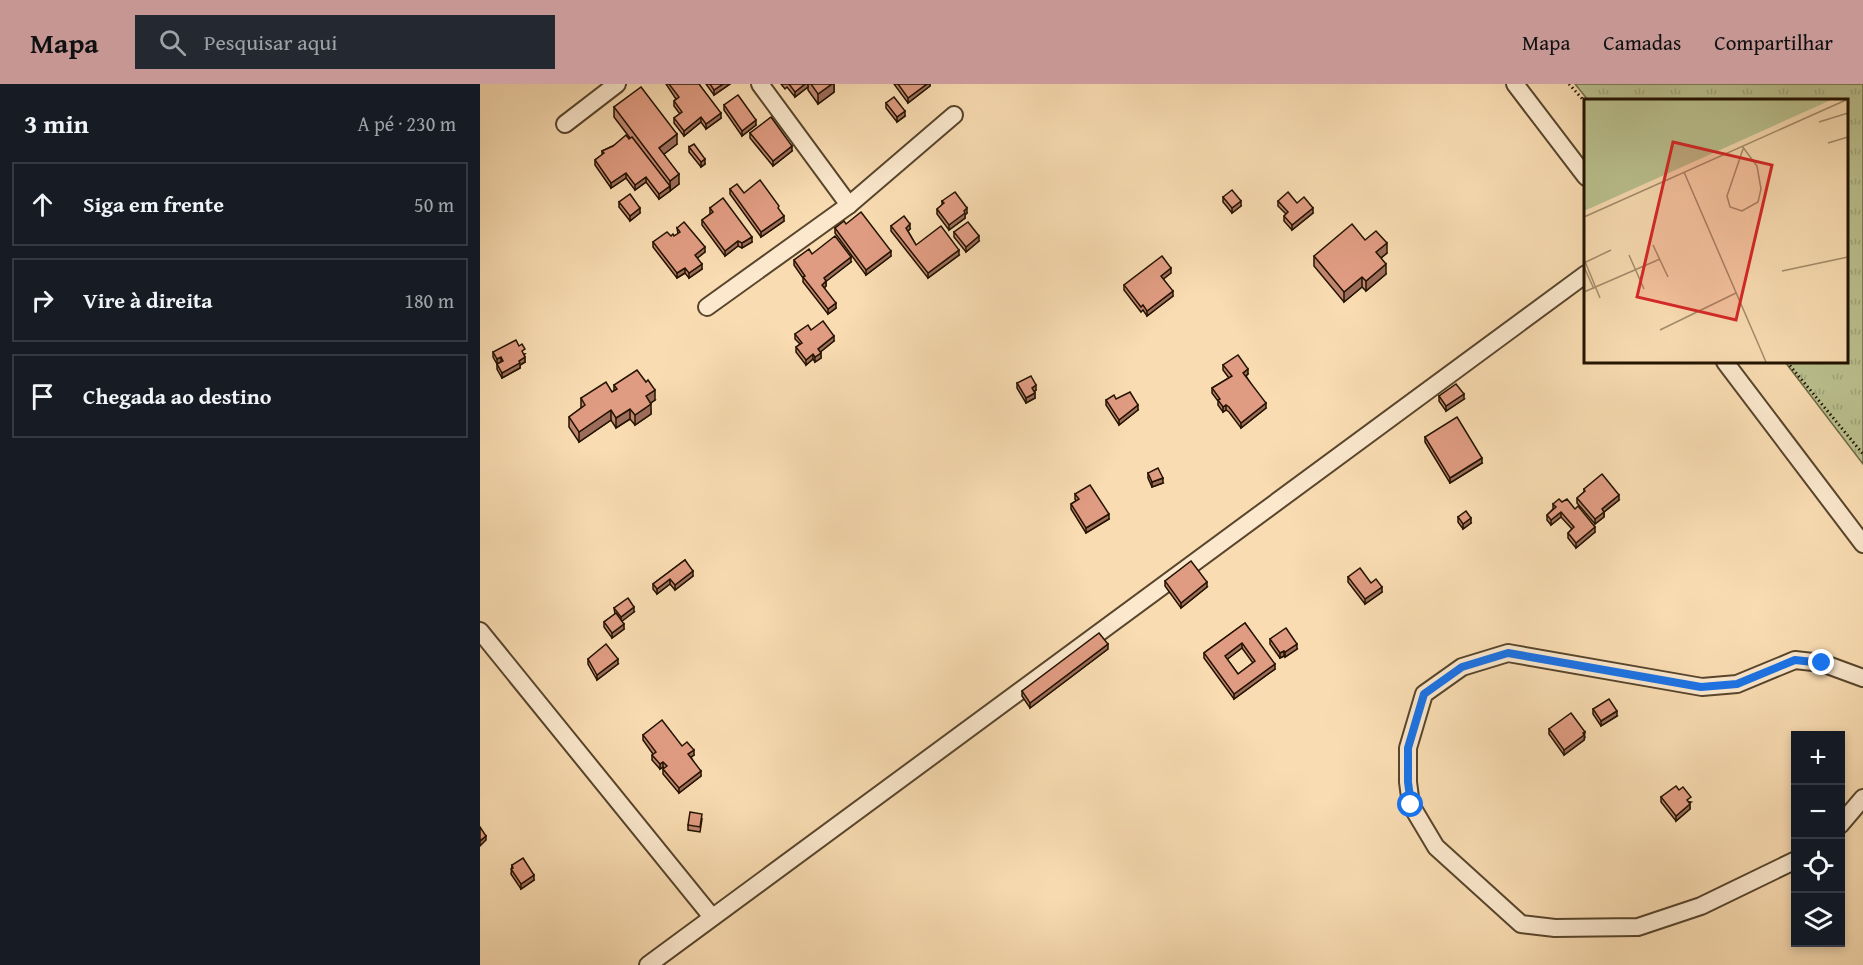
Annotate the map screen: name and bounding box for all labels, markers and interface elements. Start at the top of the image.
search box [135,15,555,69]
text: Mapa [30,22,99,63]
icon: search [156,26,189,59]
text: Pesquisar aqui [204,26,337,58]
text: Mapa [1522,27,1570,58]
text: Camadas [1603,27,1681,58]
text: Compartilhar [1714,27,1833,58]
inset map [1584,99,1848,363]
text: 3 min [24,104,89,143]
text: A pé · 230 m [358,109,456,138]
icon: ahead [26,188,59,221]
text: Siga em frente [83,188,224,220]
text: 50 m [414,190,454,219]
icon: right [26,284,59,317]
text: Vire à direita [83,284,213,316]
text: 180 m [404,286,454,315]
icon: arrive [26,380,59,413]
text: Chegada ao destino [83,380,271,412]
route end [1808,649,1834,675]
map controls [1791,731,1845,947]
button: + [1791,731,1845,785]
button: − [1791,785,1845,839]
route start [1397,791,1423,817]
button: locate [1791,839,1845,893]
button: layers [1791,893,1845,947]

